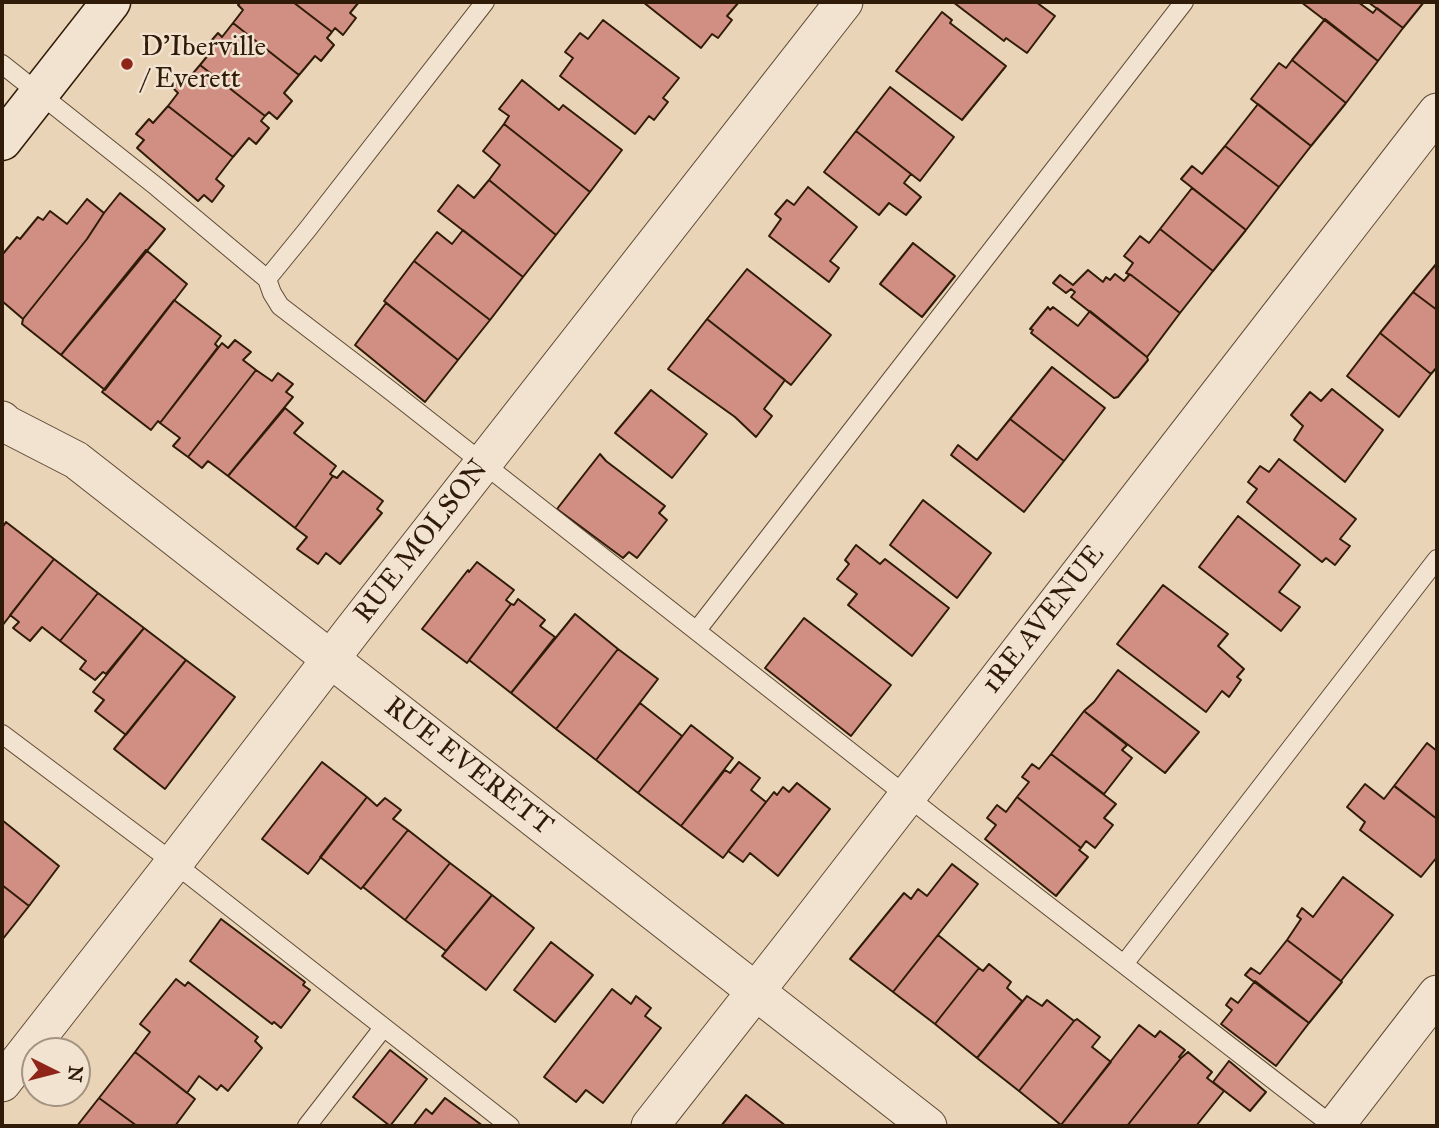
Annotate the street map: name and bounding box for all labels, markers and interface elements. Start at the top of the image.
place label: D'Iberville / Everett [141,31,266,97]
marker: D'Iberville / Everett [119,56,135,72]
street label: RUE MOLSON [348,454,496,630]
street label: 1RE AVENUE [976,539,1112,701]
street label: RUE EVERETT [377,691,559,843]
north arrow [21,1037,91,1107]
text: N [63,1065,88,1083]

